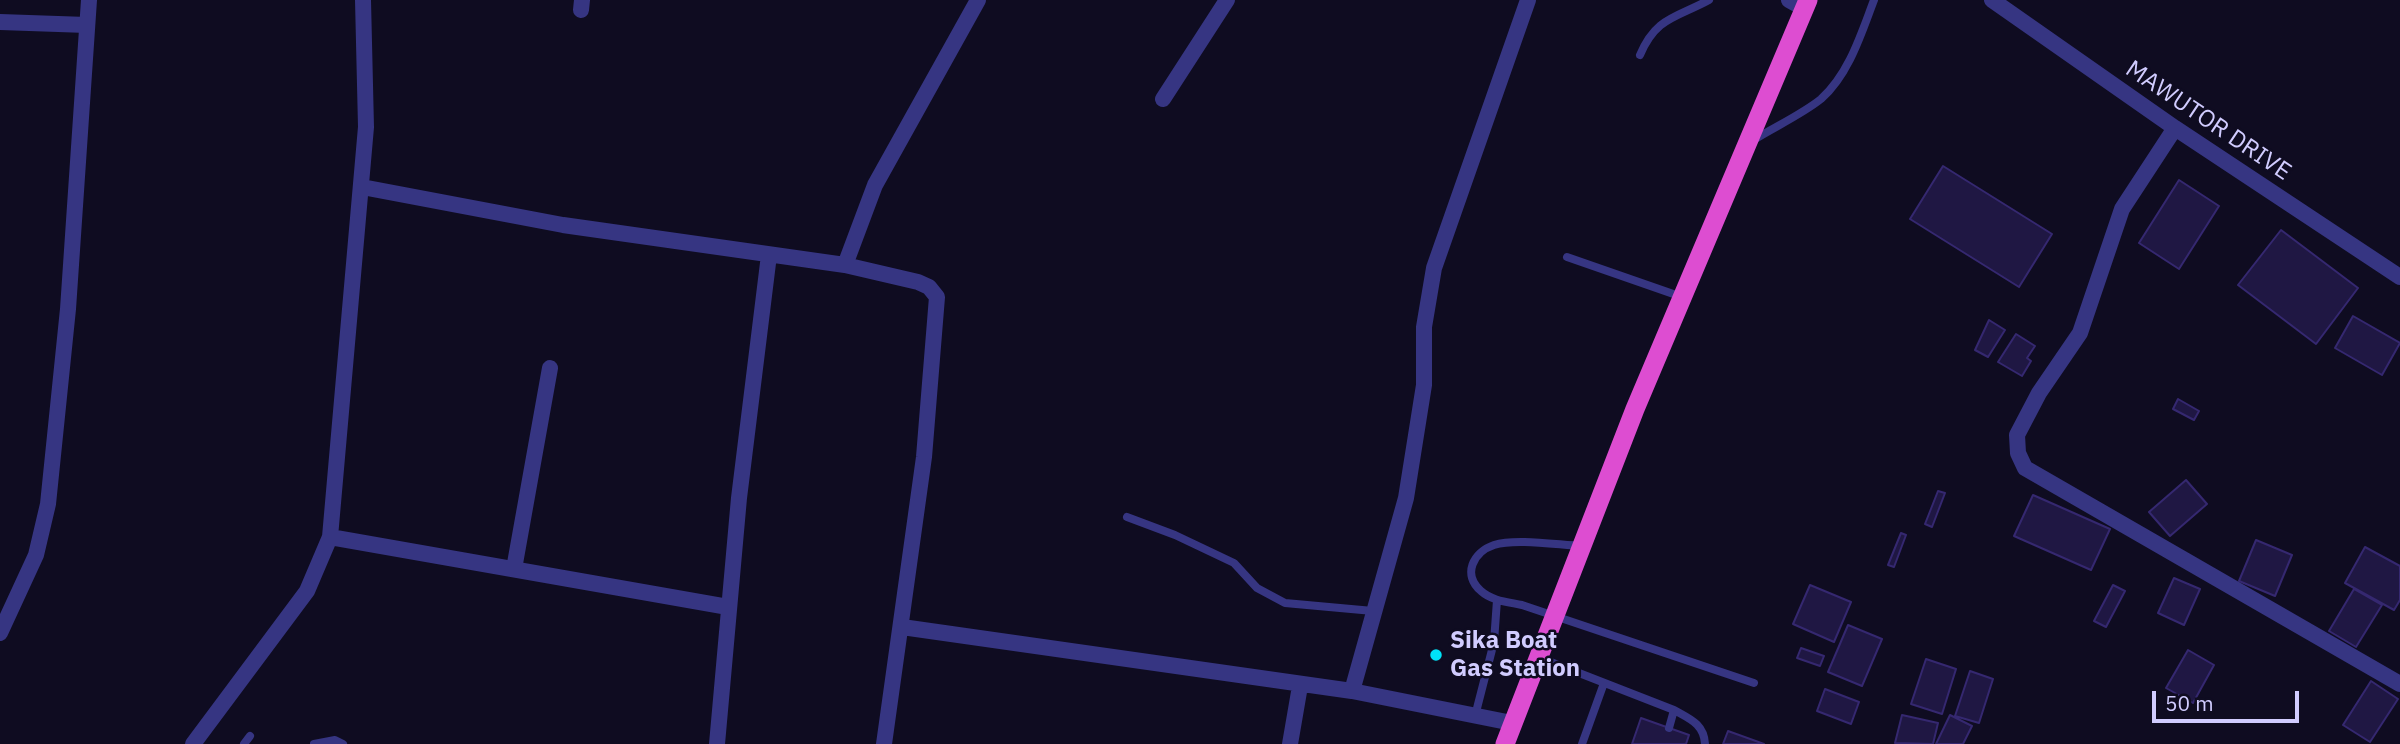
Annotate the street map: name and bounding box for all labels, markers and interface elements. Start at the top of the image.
street label: MAWUTOR DRIVE [2120,55,2296,187]
place label: Sika Boat Gas Station [1450,627,1580,683]
marker: Sika Boat Gas Station [1428,647,1444,663]
scale bar [2155,678,2302,722]
text: 50 m [2165,689,2214,717]

